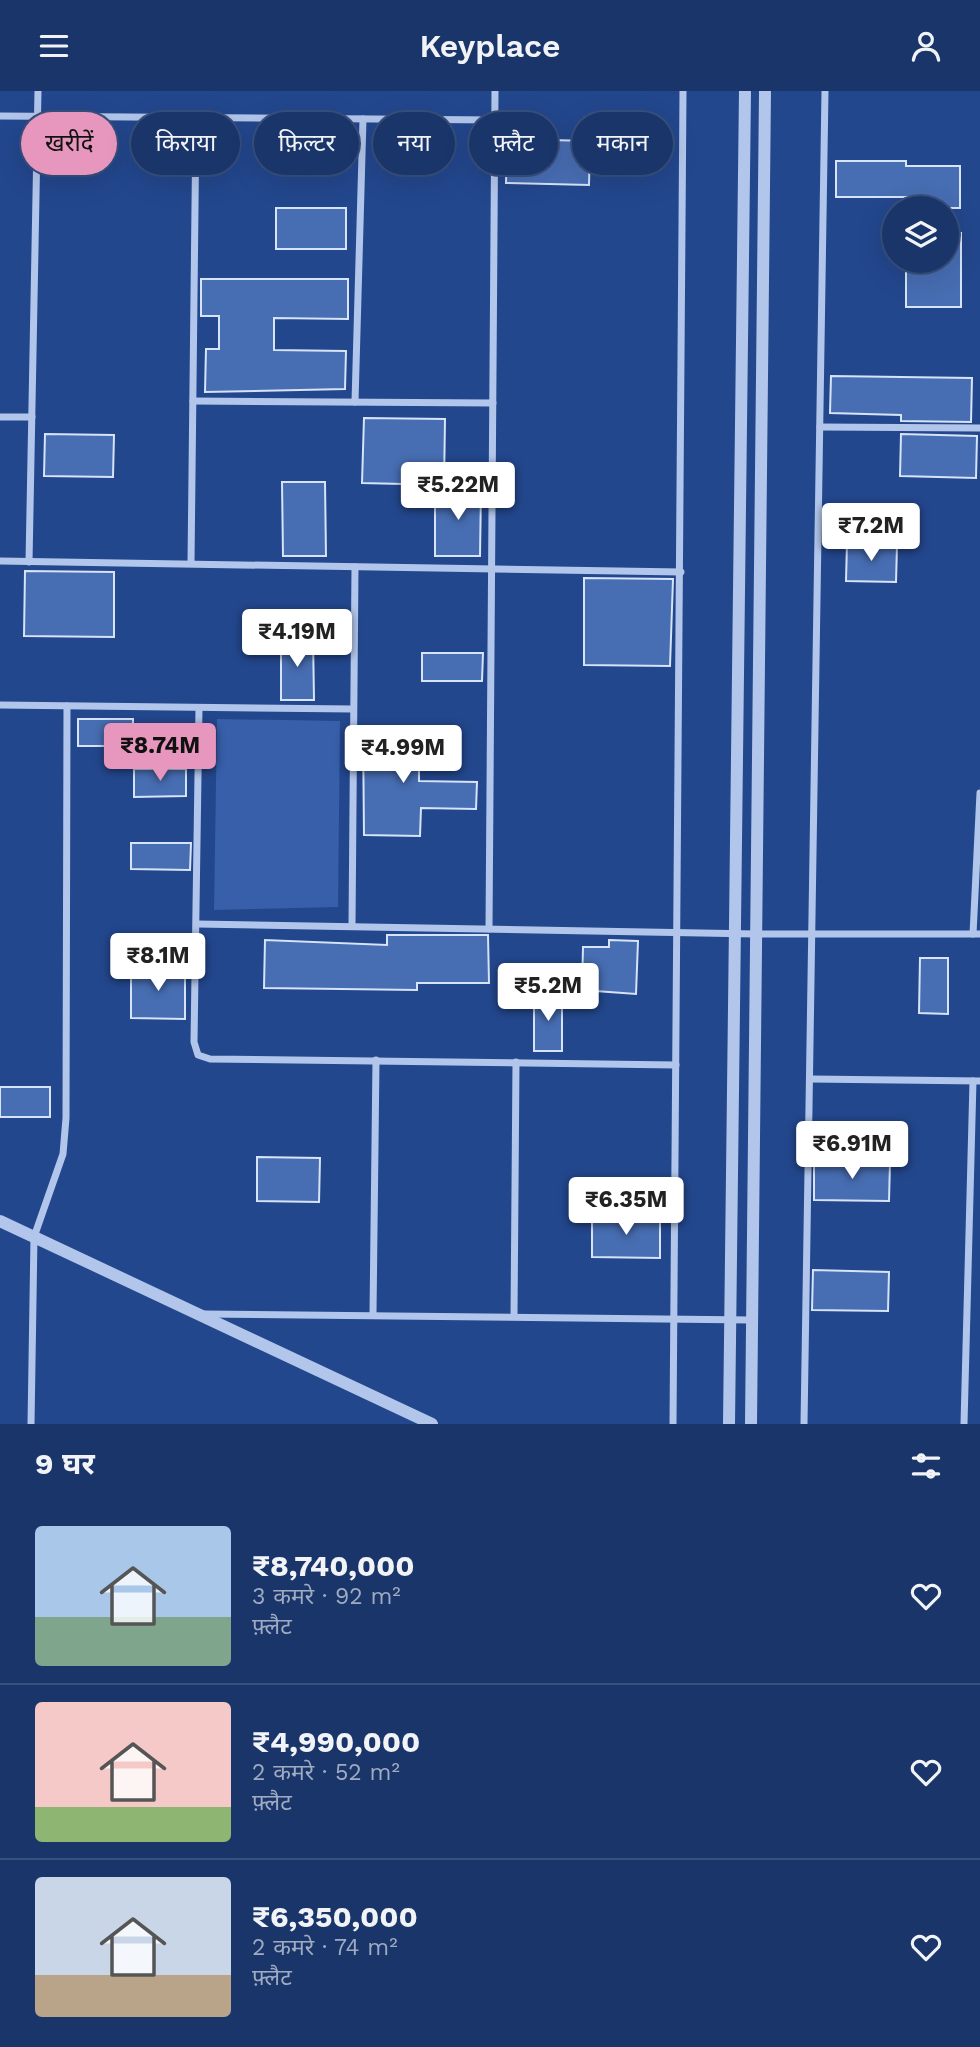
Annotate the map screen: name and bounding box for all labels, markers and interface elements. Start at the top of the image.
icon: menu [35,27,73,65]
text: Keyplace [419,27,561,65]
icon: person [907,27,945,65]
chip: खरीदें [21,112,117,175]
chip: किराया [131,112,240,175]
chip: फ़िल्टर [254,112,359,175]
chip: नया [373,112,455,175]
chip: फ़्लैट [469,112,558,175]
chip: मकान [572,112,673,175]
map controls [882,196,959,273]
button: layers [882,196,959,273]
pin: ₹5.22M [401,463,515,522]
text: ₹5.22M [417,471,499,498]
pin: ₹7.2M [822,503,920,563]
text: ₹7.2M [838,512,904,539]
pin: ₹4.19M [240,609,354,669]
text: ₹4.19M [258,618,336,645]
pin: ₹8.74M [103,723,217,783]
pin: ₹4.99M [346,725,460,785]
text: ₹8.74M [120,732,200,759]
text: ₹4.99M [361,734,445,761]
pin: ₹8.1M [109,933,207,993]
text: ₹8.1M [126,942,190,969]
pin: ₹5.2M [499,963,597,1023]
text: ₹5.2M [514,972,582,999]
pin: ₹6.91M [795,1121,909,1181]
text: ₹6.91M [812,1130,892,1157]
pin: ₹6.35M [569,1177,683,1237]
text: ₹6.35M [585,1186,667,1213]
text: 9 घर [35,1446,95,1481]
icon: filters [907,1447,945,1485]
text: ₹8,740,000 [252,1548,415,1583]
icon: home [91,1554,175,1638]
icon: heart [907,1577,945,1615]
text: 3 कमरे · 92 m² [252,1583,401,1610]
text: फ़्लैट [252,1613,292,1640]
text: ₹4,990,000 [252,1724,420,1759]
icon: home [91,1730,175,1814]
icon: heart [907,1753,945,1791]
text: 2 कमरे · 52 m² [252,1759,400,1786]
text: फ़्लैट [252,1789,292,1816]
text: ₹6,350,000 [252,1899,418,1934]
icon: home [91,1905,175,1989]
icon: heart [907,1928,945,1966]
text: 2 कमरे · 74 m² [252,1934,398,1961]
text: फ़्लैट [252,1964,292,1991]

